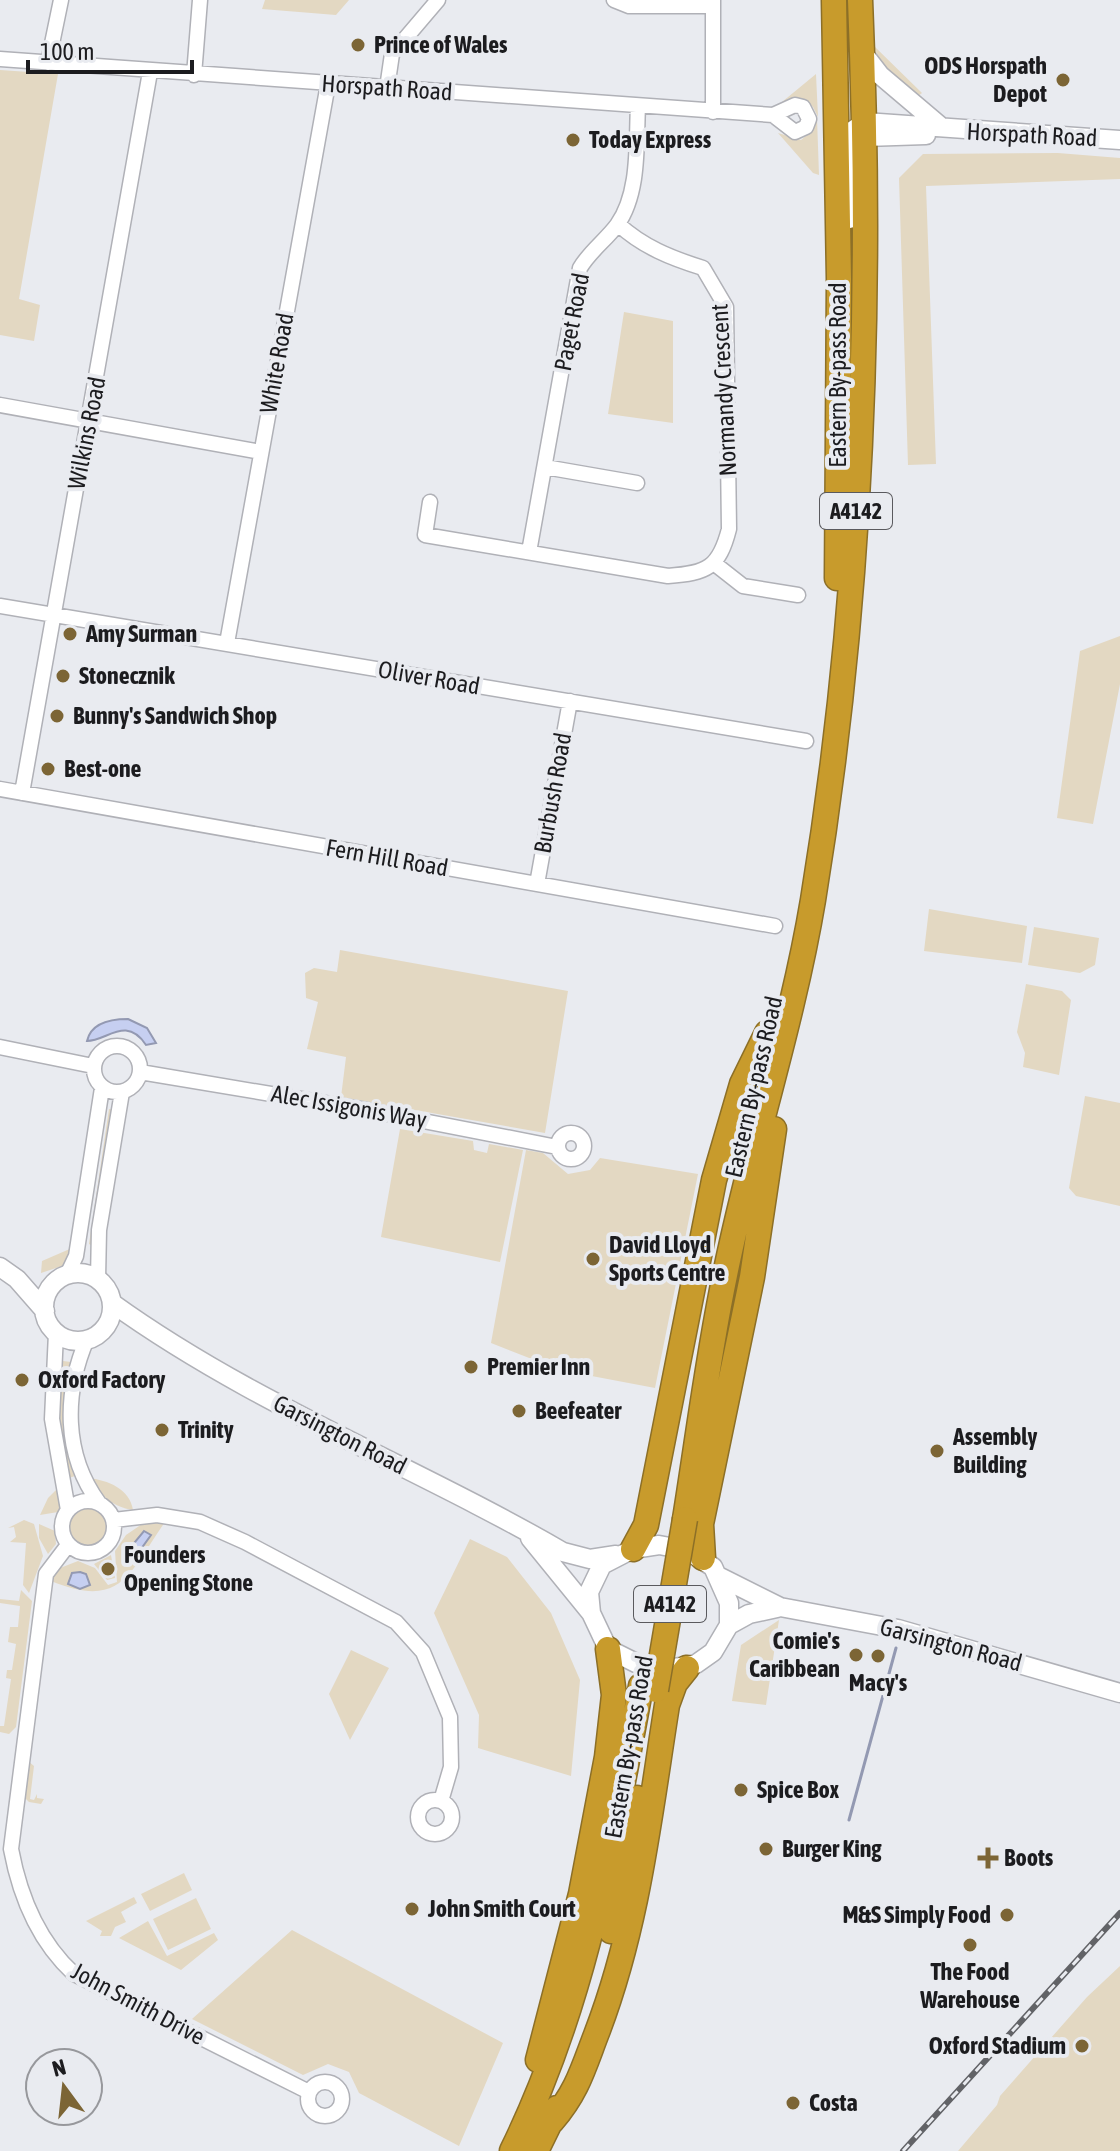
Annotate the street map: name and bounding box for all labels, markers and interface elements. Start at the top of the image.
scale bar [28,24,192,74]
place label: Prince of Wales [374,31,508,58]
marker: Prince of Wales [349,36,367,54]
text: 100 m [40,38,94,65]
place label: ODS Horspath Depot [924,52,1047,107]
street label: Horspath Road [321,69,453,106]
marker: ODS Horspath Depot [1054,71,1072,89]
street label: Horspath Road [966,118,1098,151]
place label: Today Express [589,126,712,153]
marker: Today Express [564,131,582,149]
street label: Paget Road [549,271,594,373]
street label: Eastern By-pass Road [824,282,851,468]
street label: Normandy Crescent [705,303,742,477]
street label: White Road [254,311,299,415]
street label: Wilkins Road [62,374,111,491]
road number: A4142 [820,493,892,529]
place label: Amy Surman [85,620,197,647]
marker: Amy Surman [61,625,79,643]
street label: Oliver Road [376,655,482,700]
place label: Stonecznik [79,662,175,689]
marker: Stonecznik [54,667,72,685]
place label: Bunny's Sandwich Shop [73,702,277,729]
marker: Bunny's Sandwich Shop [48,707,66,725]
street label: Burbush Road [529,730,576,855]
place label: Best-one [64,755,142,782]
marker: Best-one [39,760,57,778]
street label: Fern Hill Road [324,833,450,882]
street label: Eastern By-pass Road [720,994,788,1180]
street label: Alec Issigonis Way [269,1080,429,1133]
place label: David Lloyd Sports Centre [609,1231,726,1286]
marker: David Lloyd Sports Centre [584,1250,602,1268]
place label: Premier Inn [487,1353,590,1380]
marker: Premier Inn [462,1358,480,1376]
place label: Oxford Factory [38,1366,166,1393]
marker: Oxford Factory [13,1371,31,1389]
street label: Garsington Road [269,1389,411,1480]
place label: Beefeater [535,1397,622,1424]
marker: Beefeater [510,1402,528,1420]
place label: Trinity [178,1416,234,1443]
marker: Trinity [153,1421,171,1439]
place label: Assembly Building [952,1423,1037,1478]
marker: Assembly Building [928,1442,946,1460]
place label: Founders Opening Stone [124,1541,253,1596]
marker: Founders Opening Stone [99,1560,117,1578]
road number: A4142 [634,1586,706,1622]
street label: Garsington Road [877,1613,1025,1676]
place label: Comie's Caribbean [749,1627,841,1682]
marker: Comie's Caribbean [847,1646,865,1664]
marker: Macy's [869,1647,887,1665]
street label: Eastern By-pass Road [599,1653,658,1840]
place label: Macy's [849,1669,908,1696]
place label: Spice Box [757,1776,839,1803]
marker: Spice Box [732,1781,750,1799]
place label: Burger King [782,1835,882,1862]
marker: Burger King [757,1840,775,1858]
place label: Boots [1004,1844,1054,1871]
marker: Boots [979,1849,997,1867]
place label: John Smith Court [427,1895,576,1922]
marker: John Smith Court [403,1900,421,1918]
place label: M&S Simply Food [842,1901,991,1928]
marker: M&S Simply Food [998,1906,1016,1924]
marker: The Food Warehouse [961,1936,979,1954]
street label: John Smith Drive [67,1957,209,2050]
place label: The Food Warehouse [919,1958,1020,2013]
place label: Oxford Stadium [929,2032,1066,2059]
marker: Oxford Stadium [1073,2037,1091,2055]
north arrow [24,2047,104,2127]
text: N [49,2053,68,2082]
place label: Costa [809,2089,858,2116]
marker: Costa [784,2094,802,2112]

